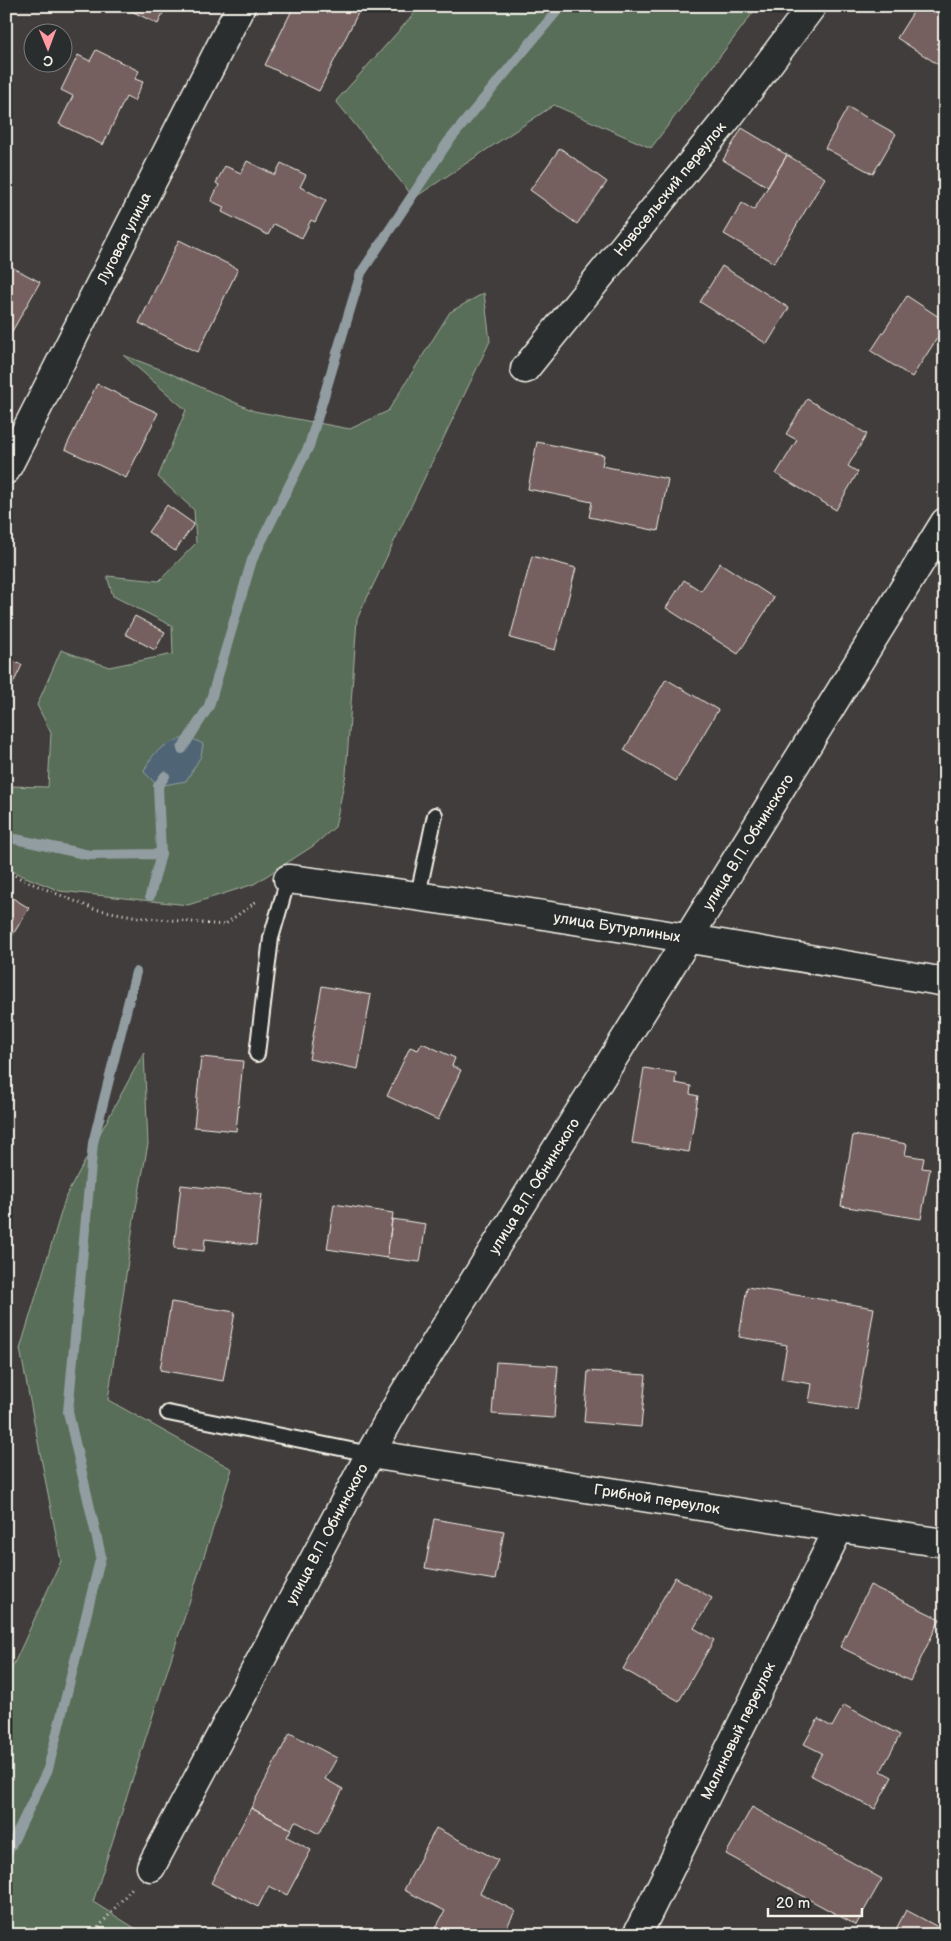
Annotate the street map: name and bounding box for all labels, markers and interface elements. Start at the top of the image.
north arrow [22,22,72,72]
text: С [43,52,53,69]
street label: Новосельский переулок [610,118,731,260]
street label: Луговая улица [93,189,156,288]
street label: улица В.П. Обнинского [699,771,798,914]
street label: улица Бутурлиных [552,908,682,947]
street label: улица В.П. Обнинского [485,1115,584,1258]
street label: улица В.П. Обнинского [282,1460,373,1608]
street label: Грибной переулок [593,1480,721,1519]
street label: Малиновый переулок [697,1659,780,1803]
scale bar [768,1886,862,1918]
text: 20 m [776,1894,810,1913]

